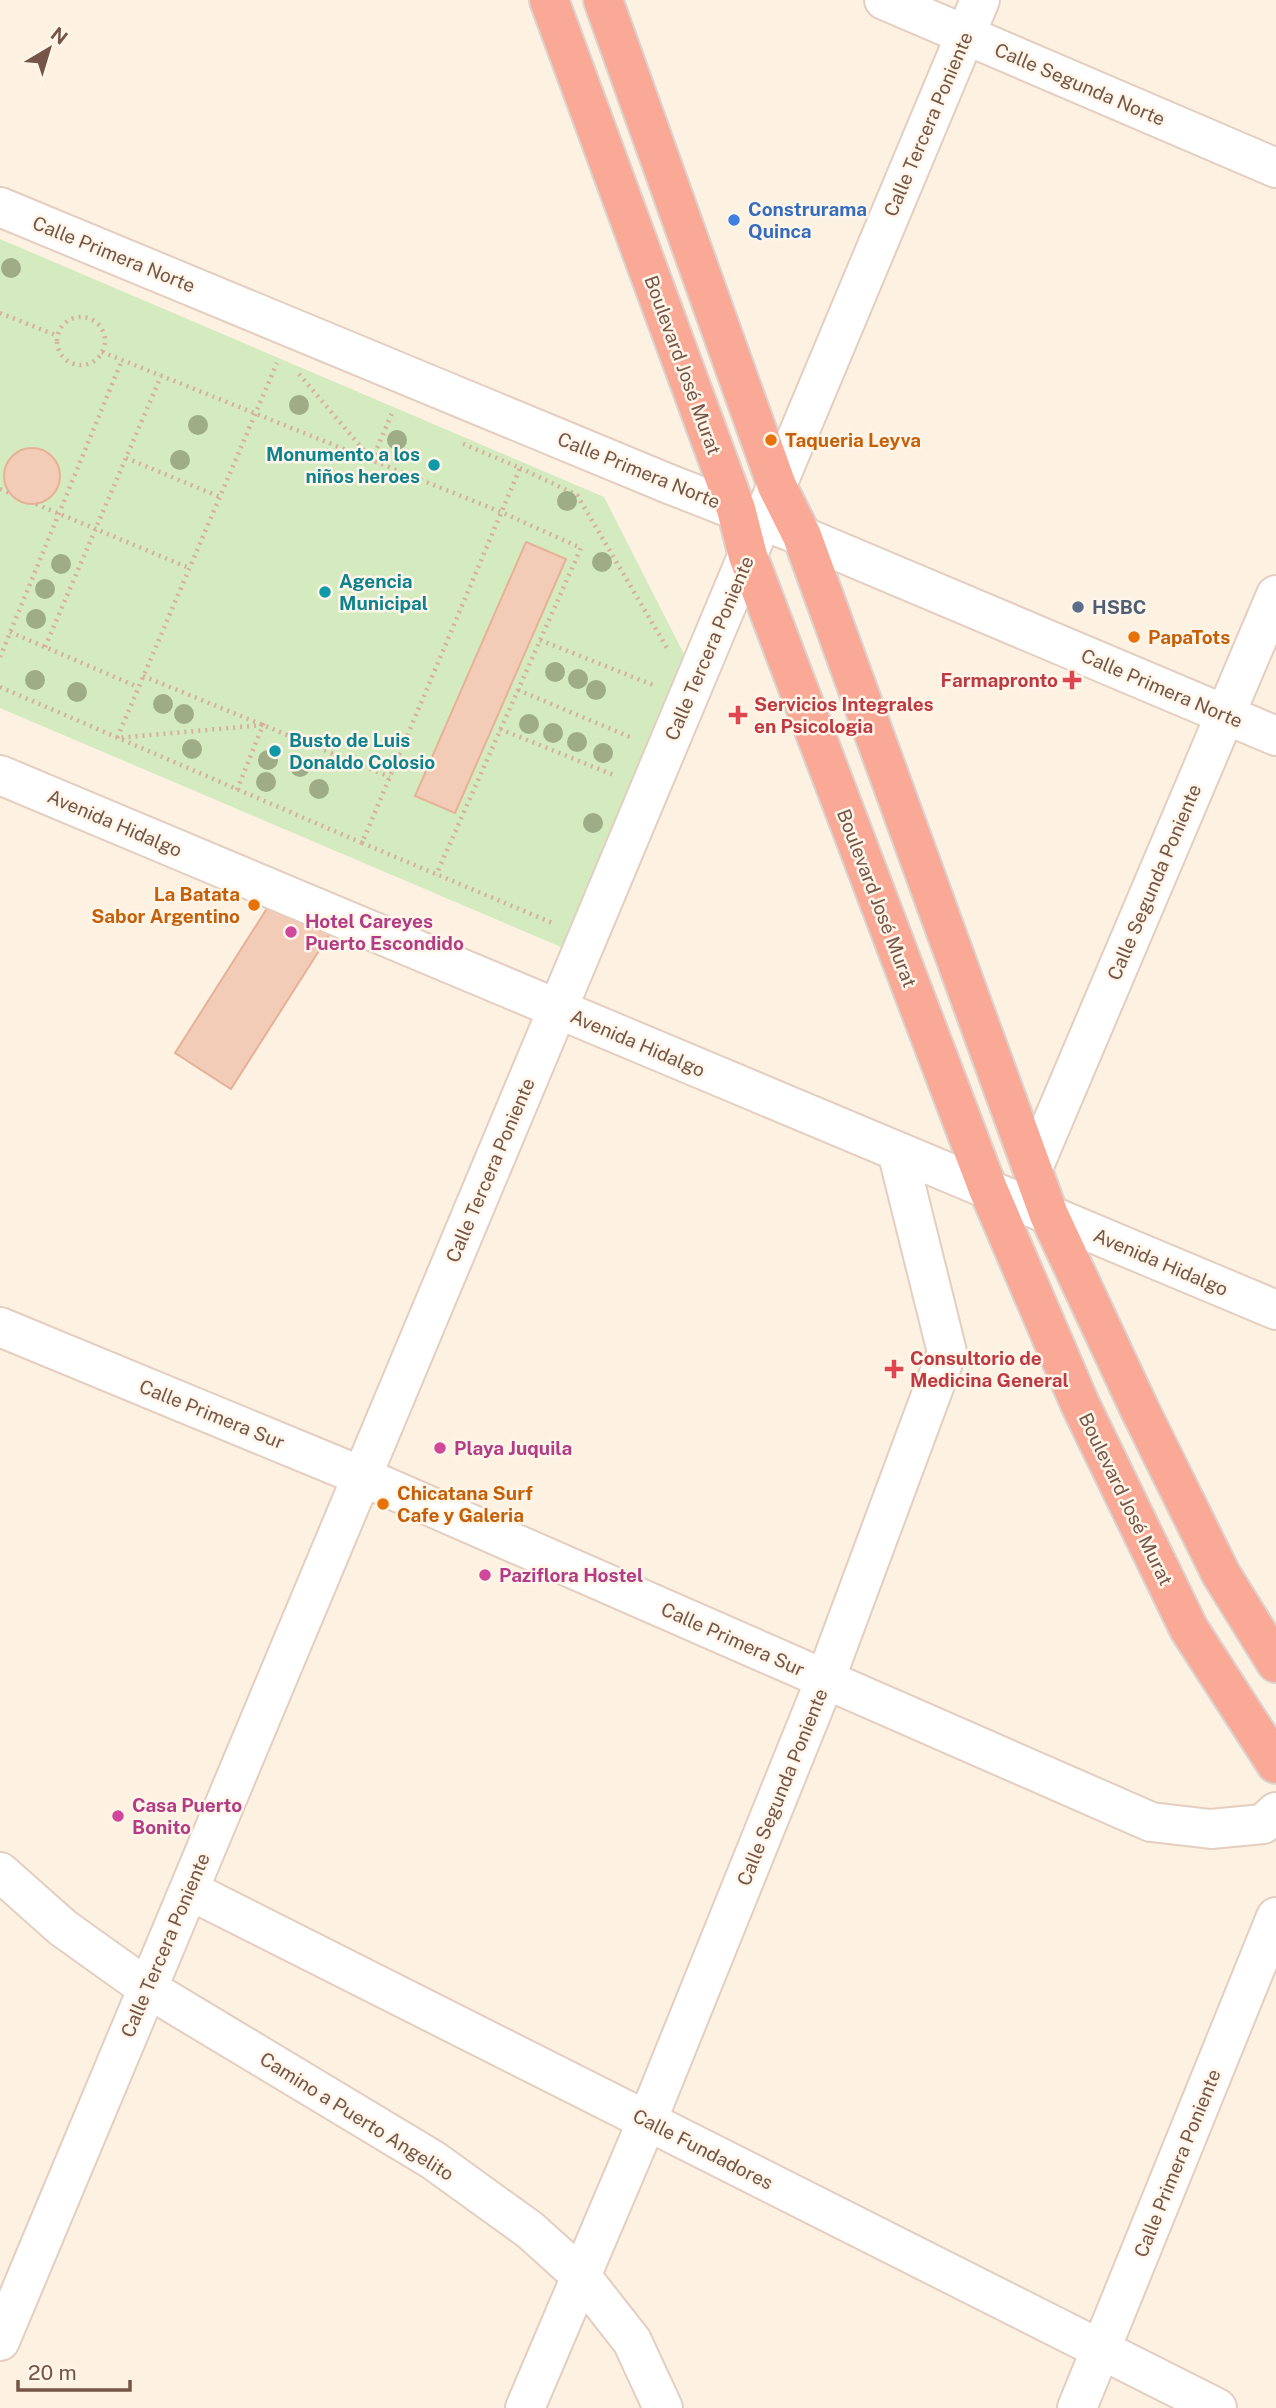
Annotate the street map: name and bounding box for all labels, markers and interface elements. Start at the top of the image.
north arrow [14,14,84,84]
text: N [47,22,72,49]
street label: Calle Tercera Poniente [879,28,977,220]
street label: Calle Segunda Norte [991,38,1169,130]
place label: Construrama Quinca [748,198,867,242]
street label: Calle Primera Norte [30,211,198,297]
marker: Construrama Quinca [726,212,742,228]
street label: Boulevard José Murat [640,272,726,458]
street label: Calle Primera Norte [555,427,723,513]
place label: Taqueria Leyva [785,429,921,451]
marker: Taqueria Leyva [763,432,779,448]
place label: Monumento a los niños heroes [266,443,420,487]
marker: Monumento a los niños heroes [426,457,442,473]
street label: Calle Tercera Poniente [660,552,758,744]
place label: Agencia Municipal [339,570,428,614]
marker: Agencia Municipal [317,584,333,600]
place label: HSBC [1092,596,1146,618]
marker: HSBC [1070,599,1086,615]
place label: PapaTots [1148,626,1230,648]
marker: PapaTots [1126,629,1142,645]
street label: Calle Primera Norte [1078,644,1246,732]
place label: Farmapronto [941,669,1058,691]
marker: Farmapronto [1064,672,1080,688]
place label: Servicios Integrales en Psicologia [754,693,934,737]
marker: Servicios Integrales en Psicologia [728,705,748,725]
place label: Busto de Luis Donaldo Colosio [289,729,435,773]
marker: Busto de Luis Donaldo Colosio [267,743,283,759]
street label: Calle Segunda Poniente [1103,781,1205,983]
street label: Avenida Hidalgo [44,785,186,861]
street label: Boulevard José Murat [833,806,921,990]
place label: La Batata Sabor Argentino [91,883,240,927]
marker: La Batata Sabor Argentino [246,897,262,913]
place label: Hotel Careyes Puerto Escondido [305,910,464,954]
marker: Hotel Careyes Puerto Escondido [283,924,299,940]
street label: Avenida Hidalgo [567,1005,709,1081]
street label: Calle Tercera Poniente [441,1074,539,1266]
street label: Avenida Hidalgo [1090,1224,1232,1300]
place label: Consultorio de Medicina General [910,1347,1069,1391]
marker: Consultorio de Medicina General [884,1359,904,1379]
street label: Calle Primera Sur [136,1375,288,1453]
street label: Boulevard José Murat [1075,1409,1177,1589]
place label: Playa Juquila [454,1437,572,1459]
marker: Playa Juquila [432,1440,448,1456]
place label: Chicatana Surf Cafe y Galeria [397,1482,533,1526]
marker: Chicatana Surf Cafe y Galeria [375,1496,391,1512]
place label: Paziflora Hostel [499,1564,643,1586]
marker: Paziflora Hostel [477,1567,493,1583]
street label: Calle Primera Sur [658,1598,808,1680]
street label: Calle Segunda Poniente [732,1685,832,1889]
place label: Casa Puerto Bonito [132,1794,242,1838]
marker: Casa Puerto Bonito [110,1808,126,1824]
street label: Calle Tercera Poniente [116,1849,214,2041]
street label: Camino a Puerto Angelito [256,2047,458,2185]
street label: Calle Primera Poniente [1129,2066,1225,2260]
street label: Calle Fundadores [629,2104,777,2194]
scale bar [18,2348,130,2392]
text: 20 m [28,2360,77,2385]

